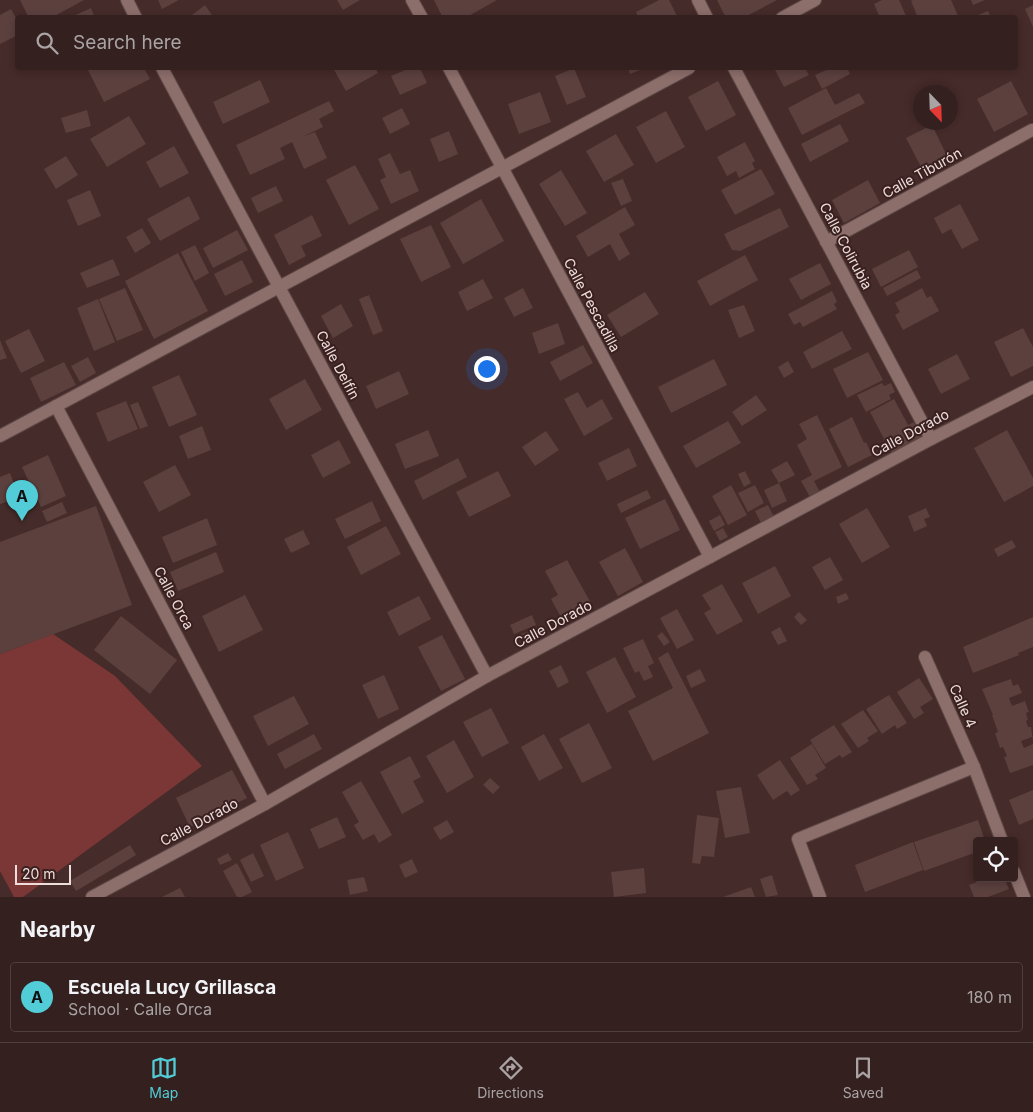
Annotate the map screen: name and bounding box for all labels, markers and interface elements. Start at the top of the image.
search box [15,15,1018,70]
icon: search [33,29,61,57]
text: Search here [73,31,182,54]
north arrow [913,85,958,130]
street label: Calle Tiburón [879,144,964,201]
street label: Calle Colirubia [816,200,876,292]
street label: Calle Pescadilla [561,255,624,355]
street label: Calle Delfín [313,327,364,402]
your location [474,356,500,382]
street label: Calle Dorado [868,405,952,460]
pin: A [6,480,38,521]
street label: Calle Orca [151,563,198,632]
street label: Calle Dorado [511,596,595,651]
street label: Calle 4 [946,681,981,730]
street label: Calle Dorado [157,794,241,849]
map controls [973,837,1018,882]
button: locate [973,837,1018,882]
scale bar [15,862,71,885]
text: 20 m [22,865,56,882]
text: Nearby [20,917,95,942]
text: Escuela Lucy Grillasca [68,976,276,999]
text: A [31,987,43,1007]
text: 180 m [967,987,1012,1007]
text: School · Calle Orca [68,999,212,1019]
tab: Map [149,1054,178,1101]
tab: Directions [477,1054,544,1101]
tab: Saved [843,1054,884,1101]

